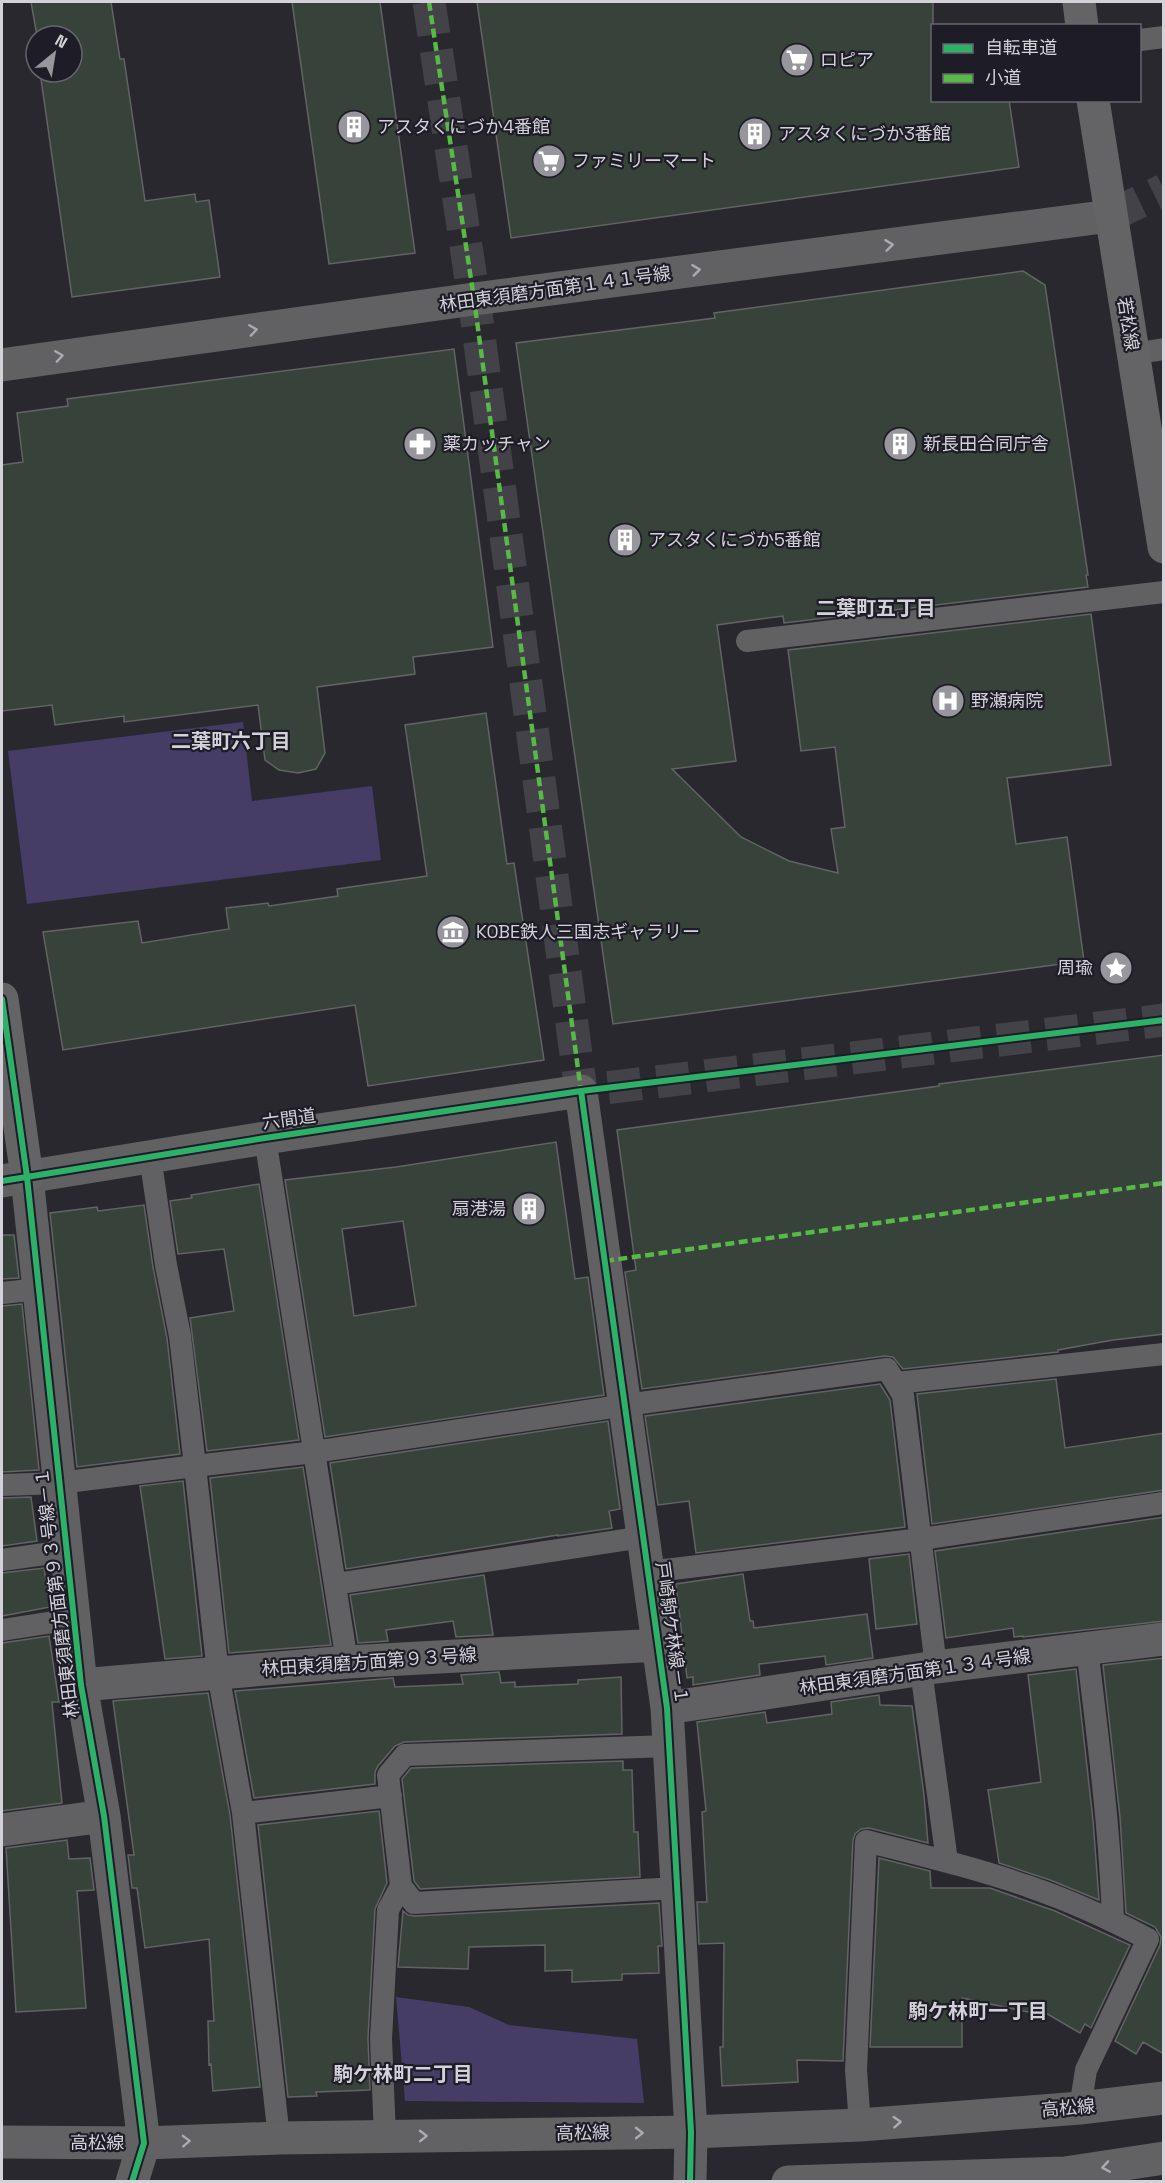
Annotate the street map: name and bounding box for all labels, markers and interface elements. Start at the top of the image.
north arrow [24,24,84,84]
legend [931,24,1141,102]
text: N [51,30,71,53]
text: 自転車道 [985,36,1057,59]
supermarket icon: ロピア [779,42,815,78]
place label: ロピア [820,48,874,71]
text: 小道 [985,66,1021,89]
building icon: アスタくにづか4番館 [336,109,372,145]
place label: アスタくにづか4番館 [377,115,550,138]
building icon: アスタくにづか3番館 [737,116,773,152]
place label: アスタくにづか3番館 [778,122,951,145]
supermarket icon: ファミリーマート [531,143,567,179]
place label: ファミリーマート [572,149,716,172]
one-way arrow [884,239,894,251]
street label: 林田東須磨方面第１４１号線 [437,261,672,316]
one-way arrow [691,264,700,277]
street label: 若松線 [1113,295,1144,352]
one-way arrow [248,324,257,336]
one-way arrow [55,351,64,363]
pharmacy icon: 薬カッチャン [402,426,438,462]
building icon: 新長田合同庁舎 [882,426,918,462]
place label: 薬カッチャン [443,432,551,455]
place label: 新長田合同庁舎 [923,432,1049,455]
building icon: アスタくにづか5番館 [607,522,643,558]
place label: アスタくにづか5番館 [648,528,821,551]
district label: 二葉町五丁目 [816,595,936,621]
hospital icon: 野瀬病院 [930,683,966,719]
place label: 野瀬病院 [971,689,1043,712]
district label: 二葉町六丁目 [171,728,291,754]
museum icon: KOBE鉄人三国志ギャラリー [435,914,471,950]
place label: KOBE鉄人三国志ギャラリー [476,920,700,943]
place icon: 周瑜 [1098,950,1134,986]
place label: 周瑜 [1057,956,1093,979]
street label: 六間道 [261,1103,317,1134]
building icon: 扇港湯 [511,1191,547,1227]
place label: 扇港湯 [452,1197,506,1220]
street label: 林田東須磨方面第９３号線－１ [30,1467,83,1720]
street label: 戸崎駒ケ林線－１ [651,1560,694,1706]
street label: 林田東須磨方面第９３号線 [260,1642,478,1681]
street label: 林田東須磨方面第１３４号線 [797,1644,1032,1699]
district label: 駒ケ林町一丁目 [908,1998,1048,2024]
district label: 駒ケ林町二丁目 [333,2061,473,2087]
street label: 高松線 [1040,2094,1096,2121]
one-way arrow [892,2116,901,2129]
street label: 高松線 [556,2121,610,2144]
one-way arrow [634,2127,643,2139]
one-way arrow [418,2130,427,2142]
street label: 高松線 [70,2131,124,2154]
one-way arrow [181,2135,190,2148]
one-way arrow [1101,2160,1111,2173]

